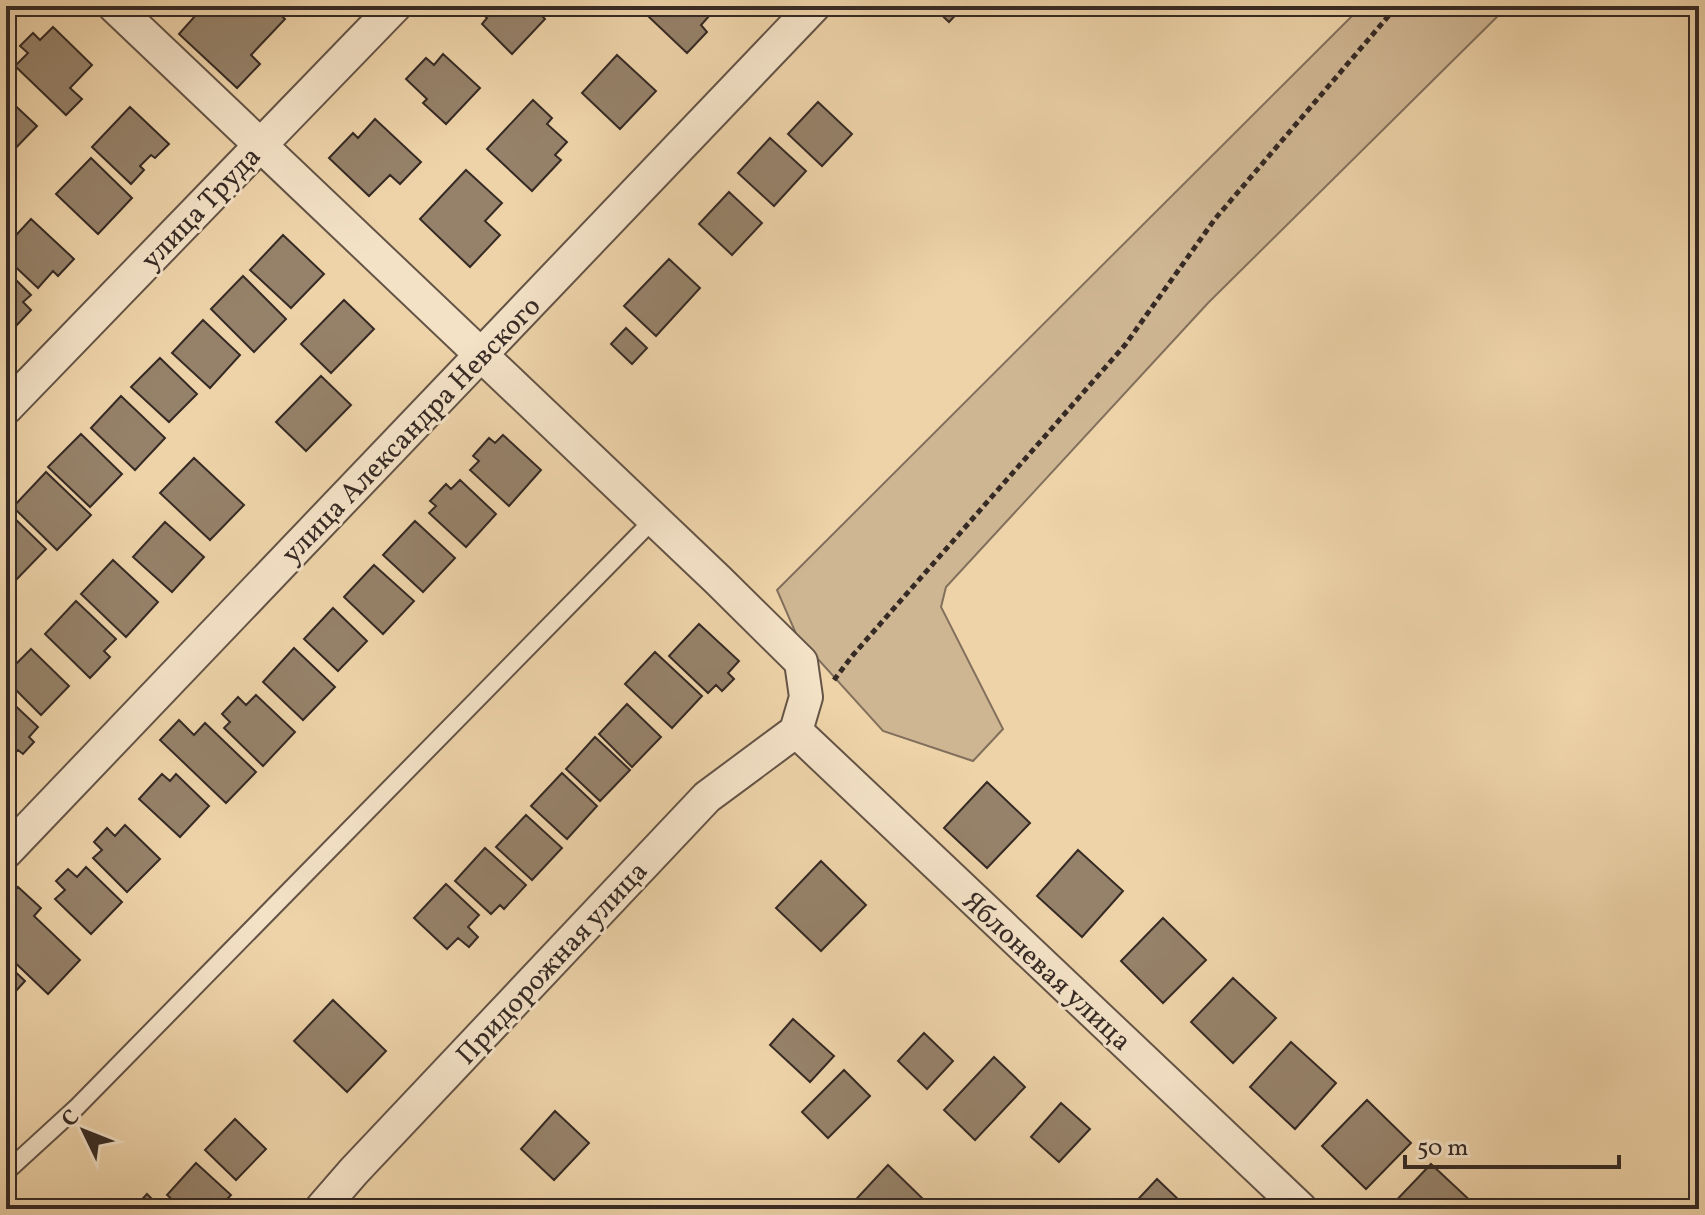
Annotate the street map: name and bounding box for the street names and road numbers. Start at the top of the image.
street label: улица Труда [133,138,271,279]
street label: улица Александра Невского [273,288,550,573]
street label: Придорожная улица [448,853,658,1074]
street label: Яблоневая улица [953,883,1140,1061]

